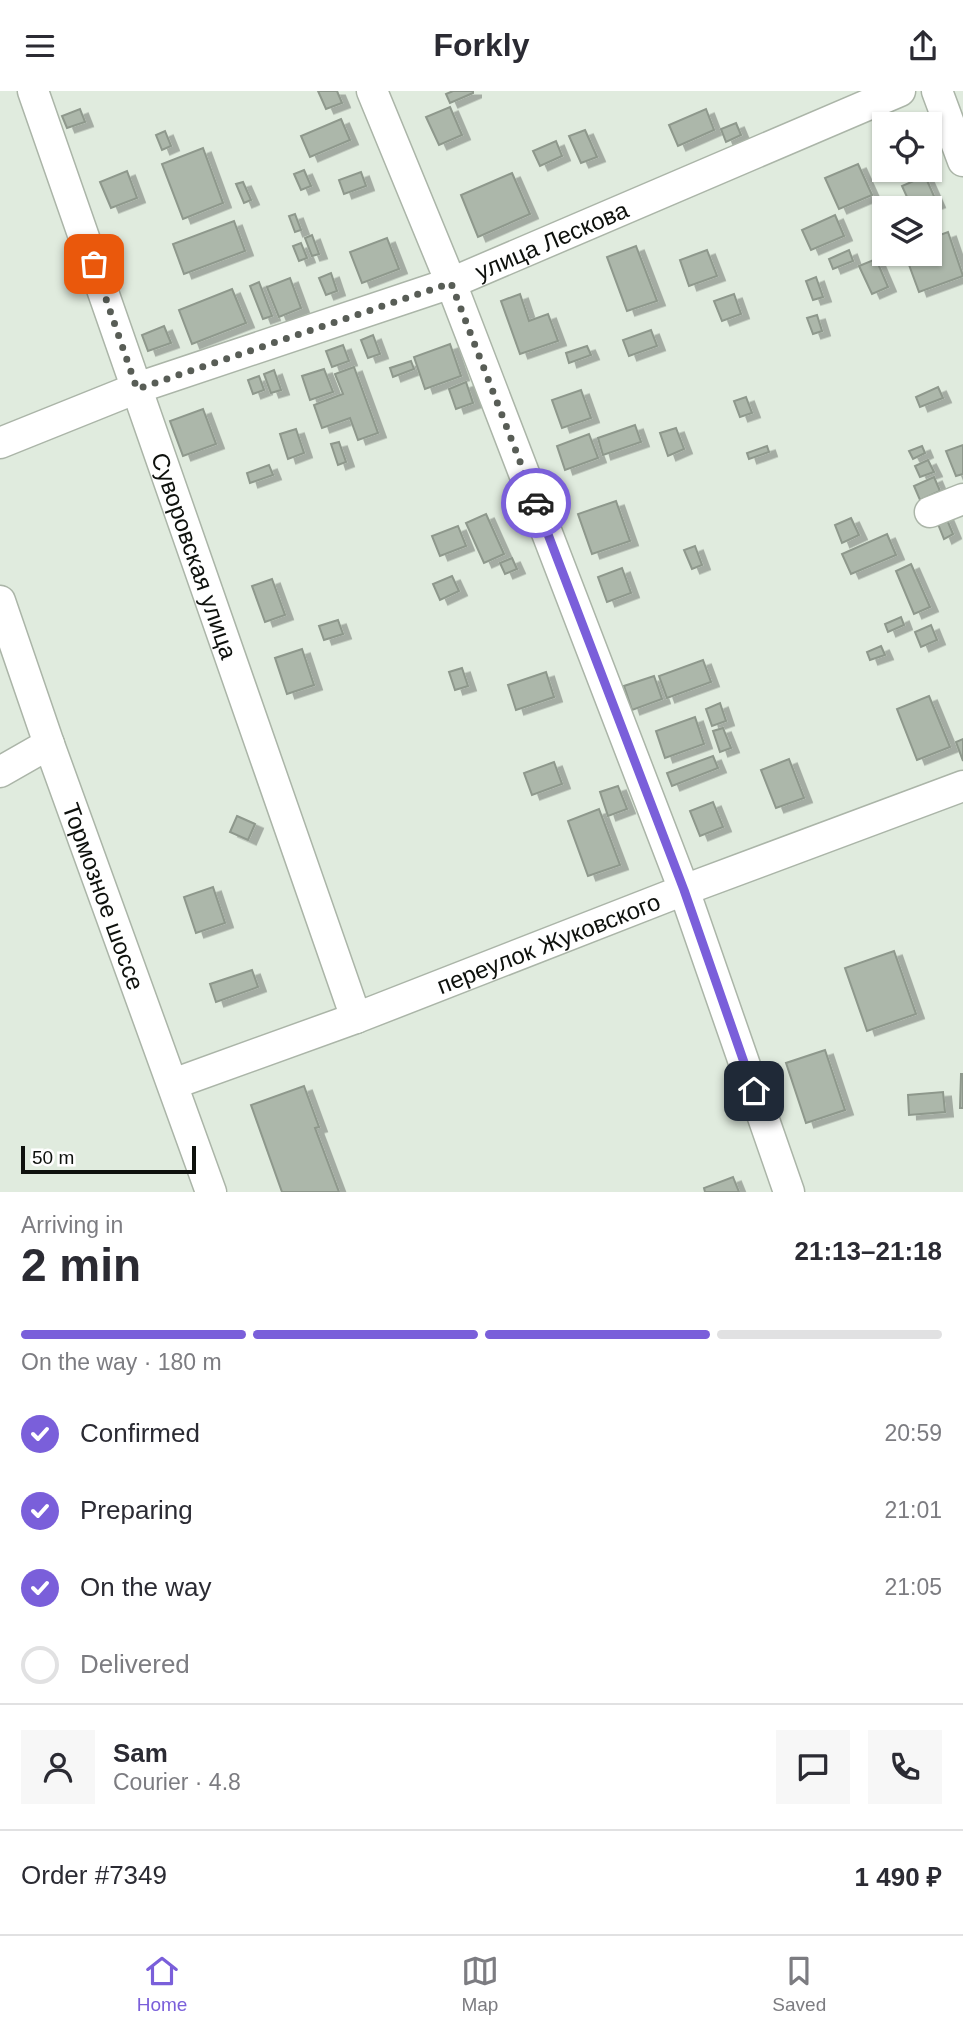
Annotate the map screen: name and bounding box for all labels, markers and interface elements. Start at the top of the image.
icon: menu [21,27,59,65]
text: Forkly [433,27,530,63]
icon: share [904,27,942,65]
map controls [872,112,942,266]
button: locate [872,112,942,182]
street label: улица Лескова [471,195,633,285]
button: layers [872,196,942,266]
pin [64,234,124,294]
icon: bag [75,245,113,283]
street label: Суворовская улица [147,449,243,663]
courier [501,468,571,538]
icon: car [517,484,555,522]
street label: Тормозное шоссе [58,799,150,993]
street label: переулок Жуковского [433,887,664,999]
pin [724,1061,784,1121]
icon: home [735,1072,773,1110]
scale bar [21,1143,196,1175]
text: 50 m [32,1147,74,1168]
text: Arriving in [21,1212,123,1238]
text: 21:13–21:18 [795,1236,942,1266]
text: 2 min [21,1239,141,1291]
text: On the way · 180 m [21,1349,222,1375]
icon: check [21,1415,59,1453]
text: Confirmed [80,1418,200,1448]
text: 20:59 [884,1420,942,1446]
icon: check [21,1492,59,1530]
text: Preparing [80,1495,193,1525]
text: 21:01 [884,1497,942,1523]
icon: check [21,1569,59,1607]
text: On the way [80,1572,212,1602]
text: 21:05 [884,1574,942,1600]
text: Delivered [80,1649,190,1679]
button: person [21,1730,95,1804]
button: chat [776,1730,850,1804]
button: phone [868,1730,942,1804]
text: Sam [113,1738,168,1768]
text: Courier · 4.8 [113,1769,241,1795]
text: Order #7349 [21,1860,167,1890]
text: 1 490 ₽ [855,1862,942,1892]
tab: Home [137,1952,187,2016]
tab: Map [461,1952,499,2016]
tab: Saved [772,1952,826,2016]

